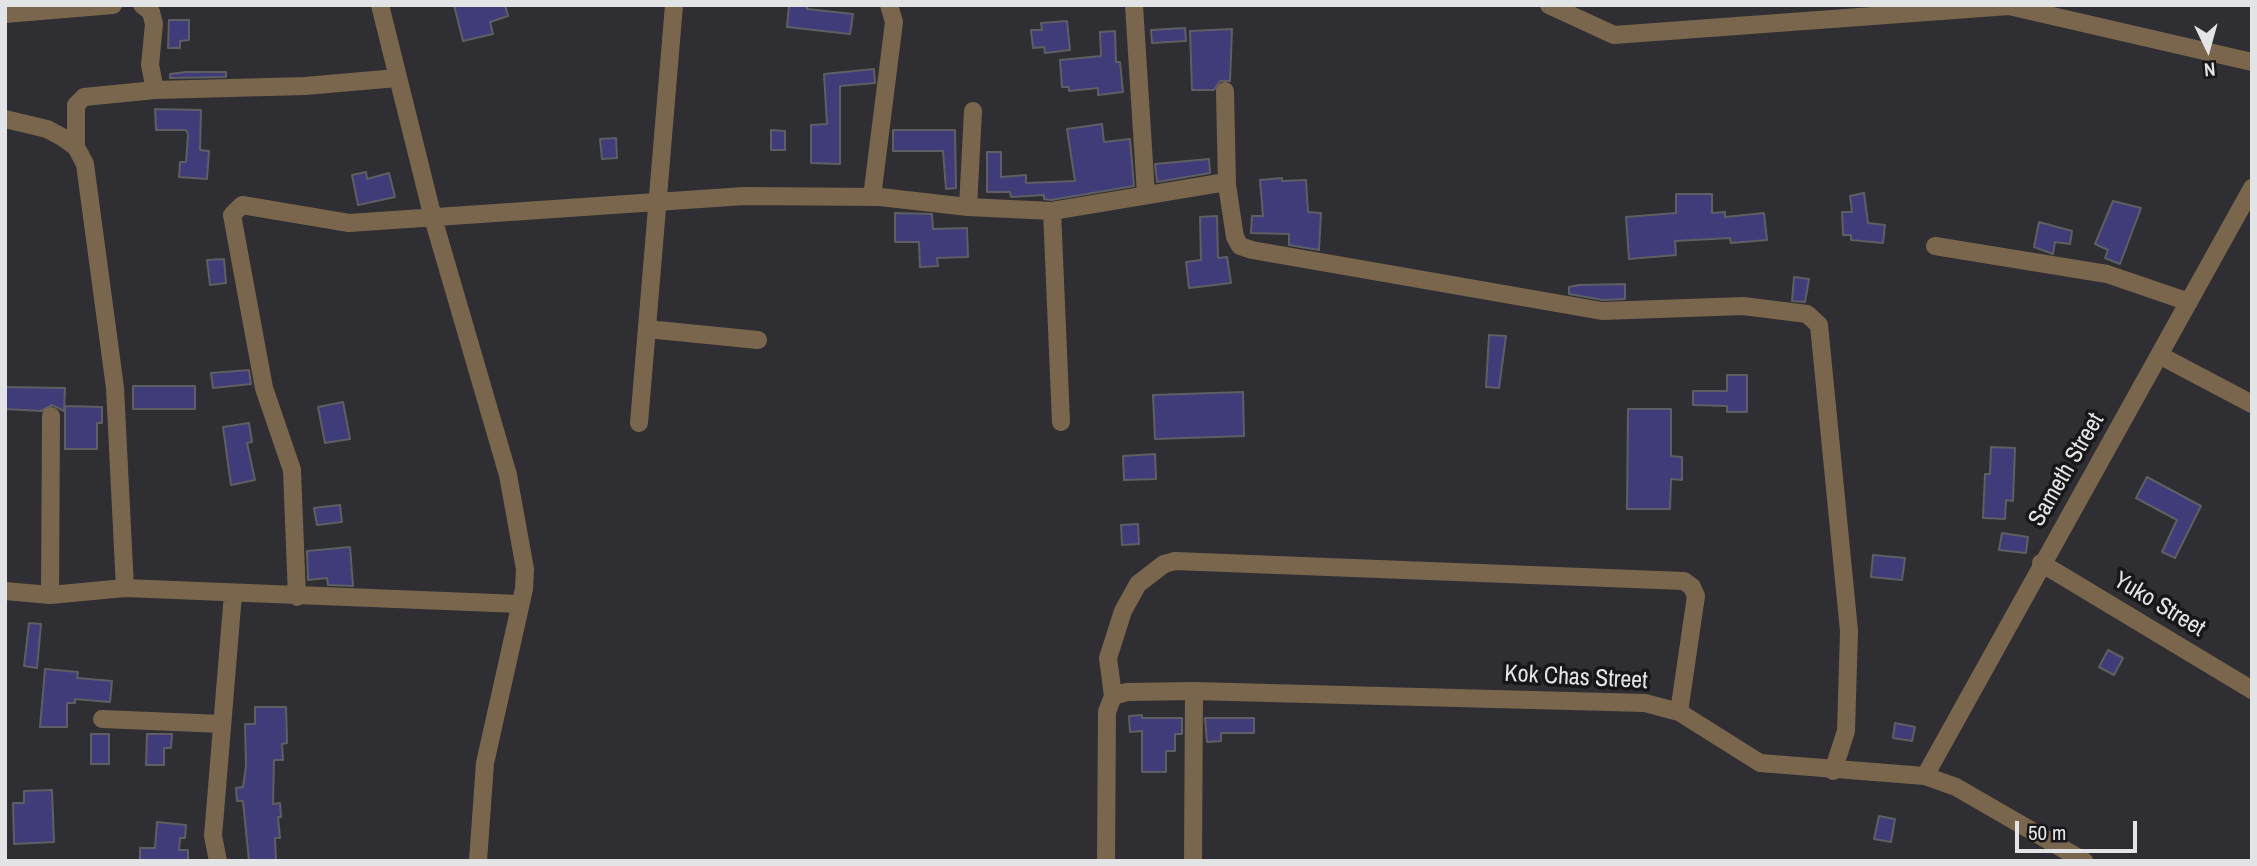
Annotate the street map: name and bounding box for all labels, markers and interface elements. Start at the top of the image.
north arrow [2173,14,2243,84]
text: N [2203,56,2217,83]
street label: Sameth Street [2023,408,2111,532]
street label: Yuko Street [2108,566,2210,644]
street label: Kok Chas Street [1504,660,1648,696]
scale bar [2019,806,2142,850]
text: 50 m [2028,818,2066,847]

